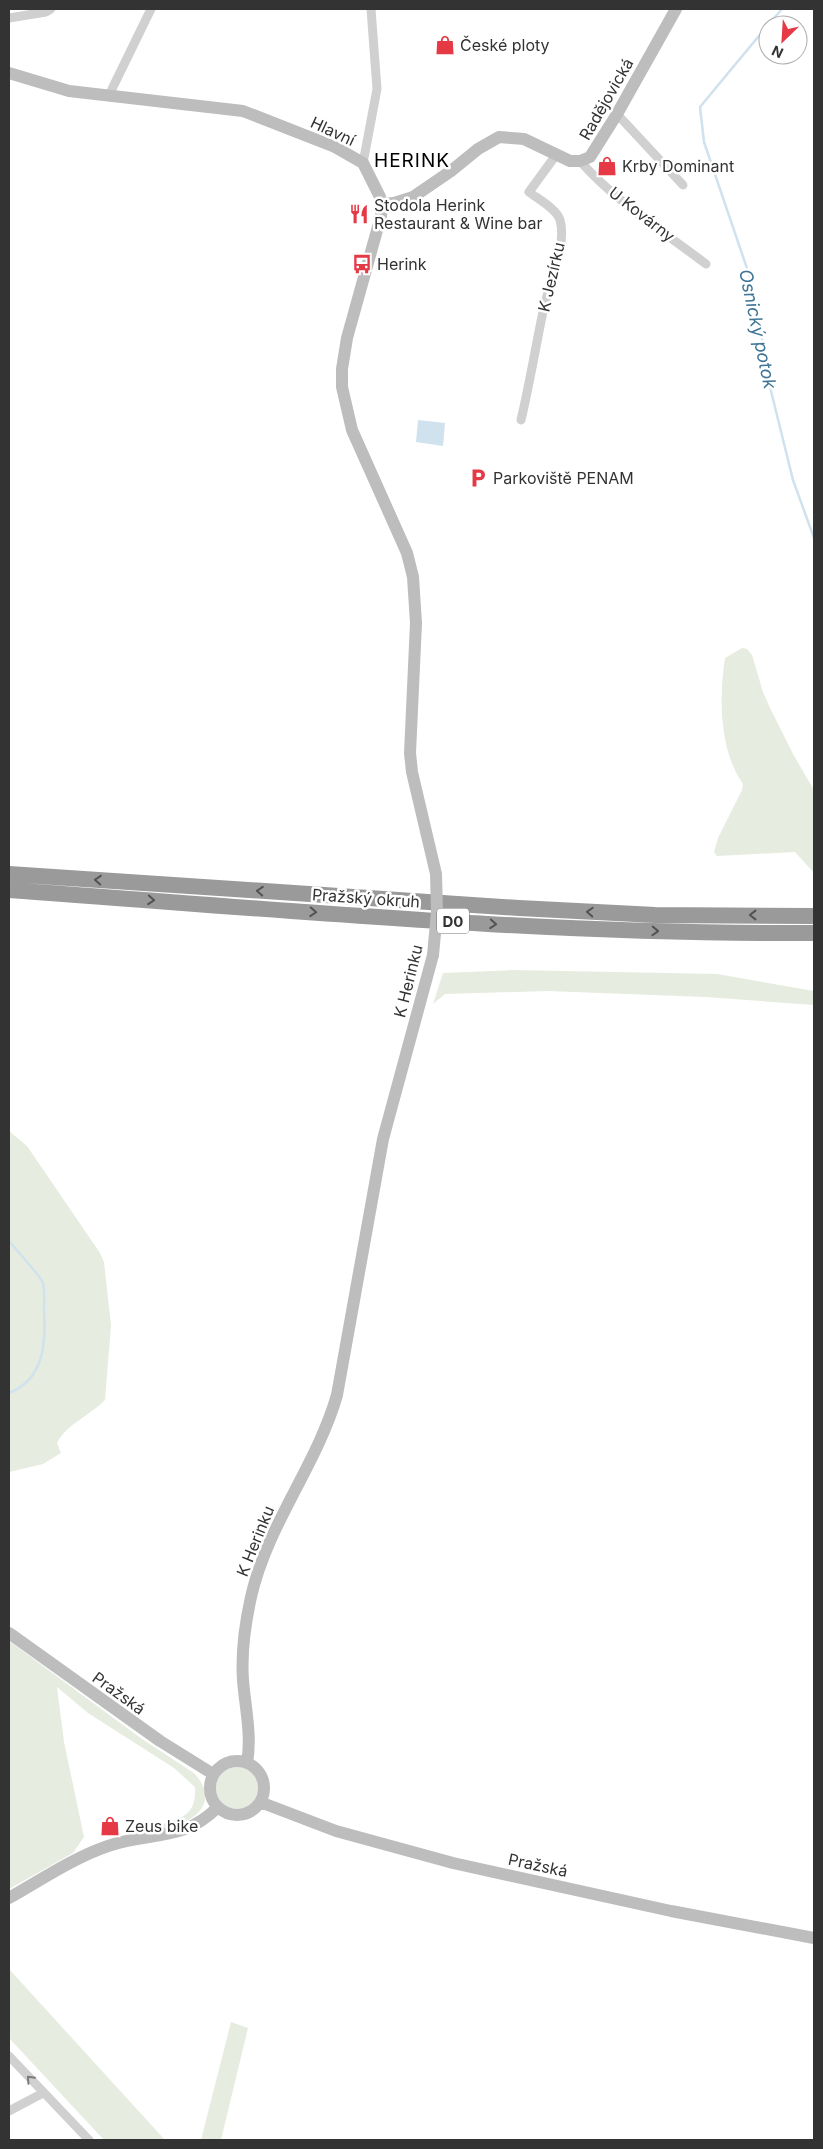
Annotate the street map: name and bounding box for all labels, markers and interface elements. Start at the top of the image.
north arrow [758,15,808,65]
shop icon: České ploty [434,34,456,56]
place label: České ploty [460,35,550,55]
text: N [769,42,786,62]
street label: Radějovická [575,54,637,144]
street label: Hlavní [308,112,359,150]
district label: HERINK [374,149,450,172]
shop icon: Krby Dominant [596,155,618,177]
place label: Krby Dominant [622,156,734,176]
street label: U Kovárny [605,182,679,246]
place label: Stodola Herink Restaurant & Wine bar [374,195,542,233]
restaurant icon: Stodola Herink Restaurant & Wine bar [348,203,370,225]
street label: K Jezírku [533,240,569,314]
bus stop icon: Herink [351,253,373,275]
place label: Herink [377,254,427,274]
water label: Osnický potok [735,267,781,392]
parking icon: Parkoviště PENAM [467,467,489,489]
place label: Parkoviště PENAM [493,468,634,488]
one-way arrow [94,875,102,886]
street label: Pražský okruh [311,884,421,912]
one-way arrow [256,886,264,897]
one-way arrow [147,895,155,906]
one-way arrow [309,906,317,917]
one-way arrow [586,906,594,917]
road number: D0 [437,908,469,934]
one-way arrow [748,910,756,920]
one-way arrow [489,918,497,929]
one-way arrow [651,925,659,936]
street label: K Herinku [389,943,427,1019]
street label: K Herinku [232,1503,278,1579]
street label: Pražská [89,1667,149,1719]
shop icon: Zeus bike [99,1815,121,1837]
place label: Zeus bike [125,1816,198,1836]
street label: Pražská [506,1849,570,1881]
one-way arrow [27,2075,36,2084]

